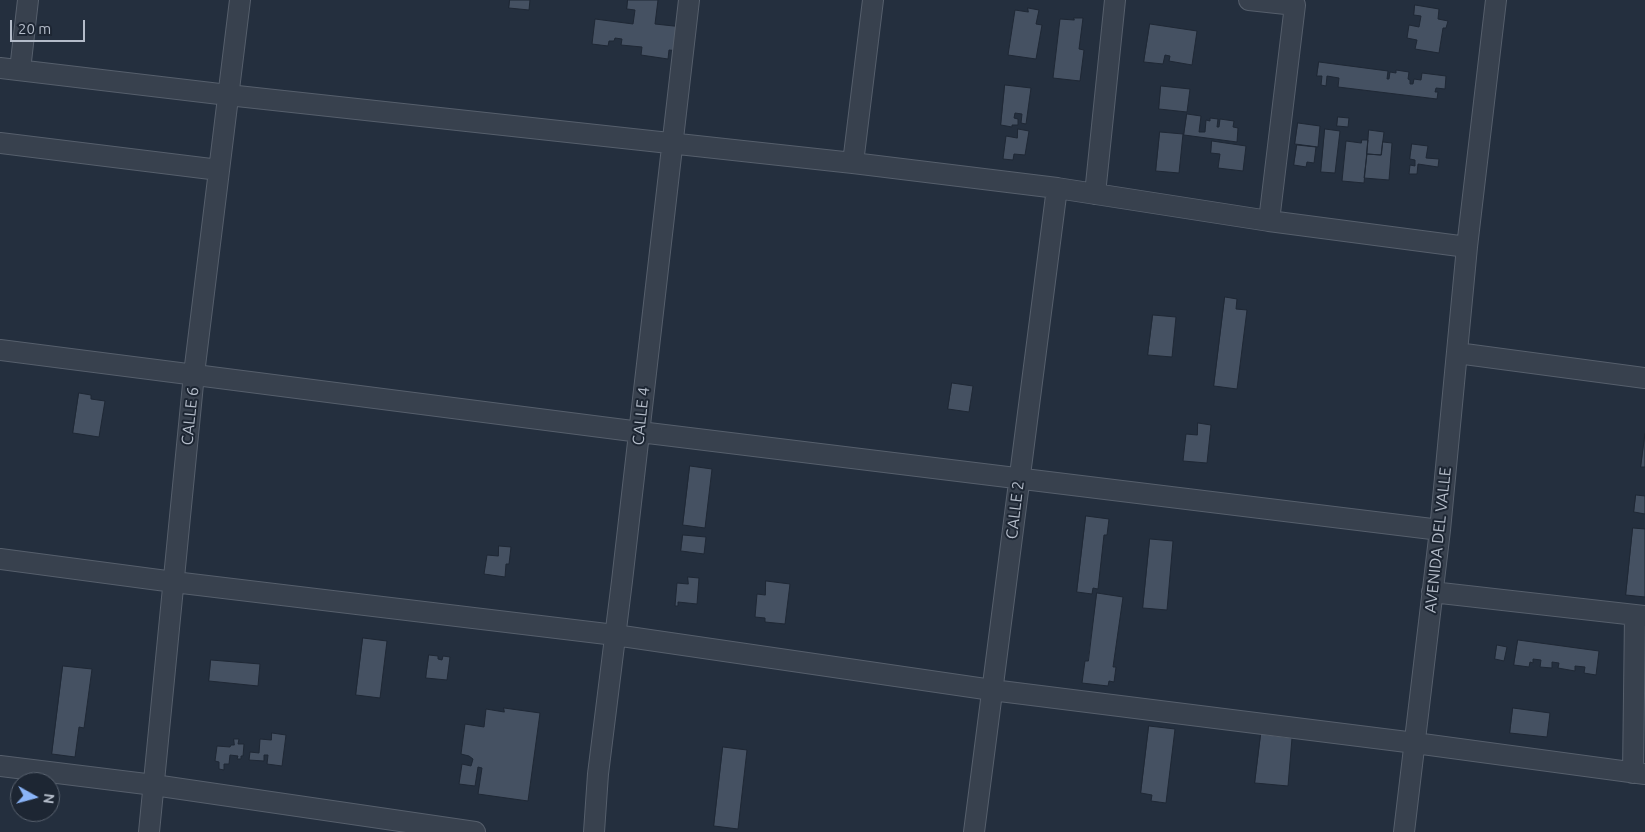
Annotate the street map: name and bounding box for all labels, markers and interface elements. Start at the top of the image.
scale bar [12,10,88,42]
text: 20 m [18,20,51,37]
street label: CALLE 6 [177,386,203,446]
street label: CALLE 4 [628,386,654,446]
street label: AVENIDA DEL VALLE [1421,466,1455,614]
street label: CALLE 2 [1002,480,1028,540]
north arrow [10,772,60,822]
text: N [40,793,57,805]

